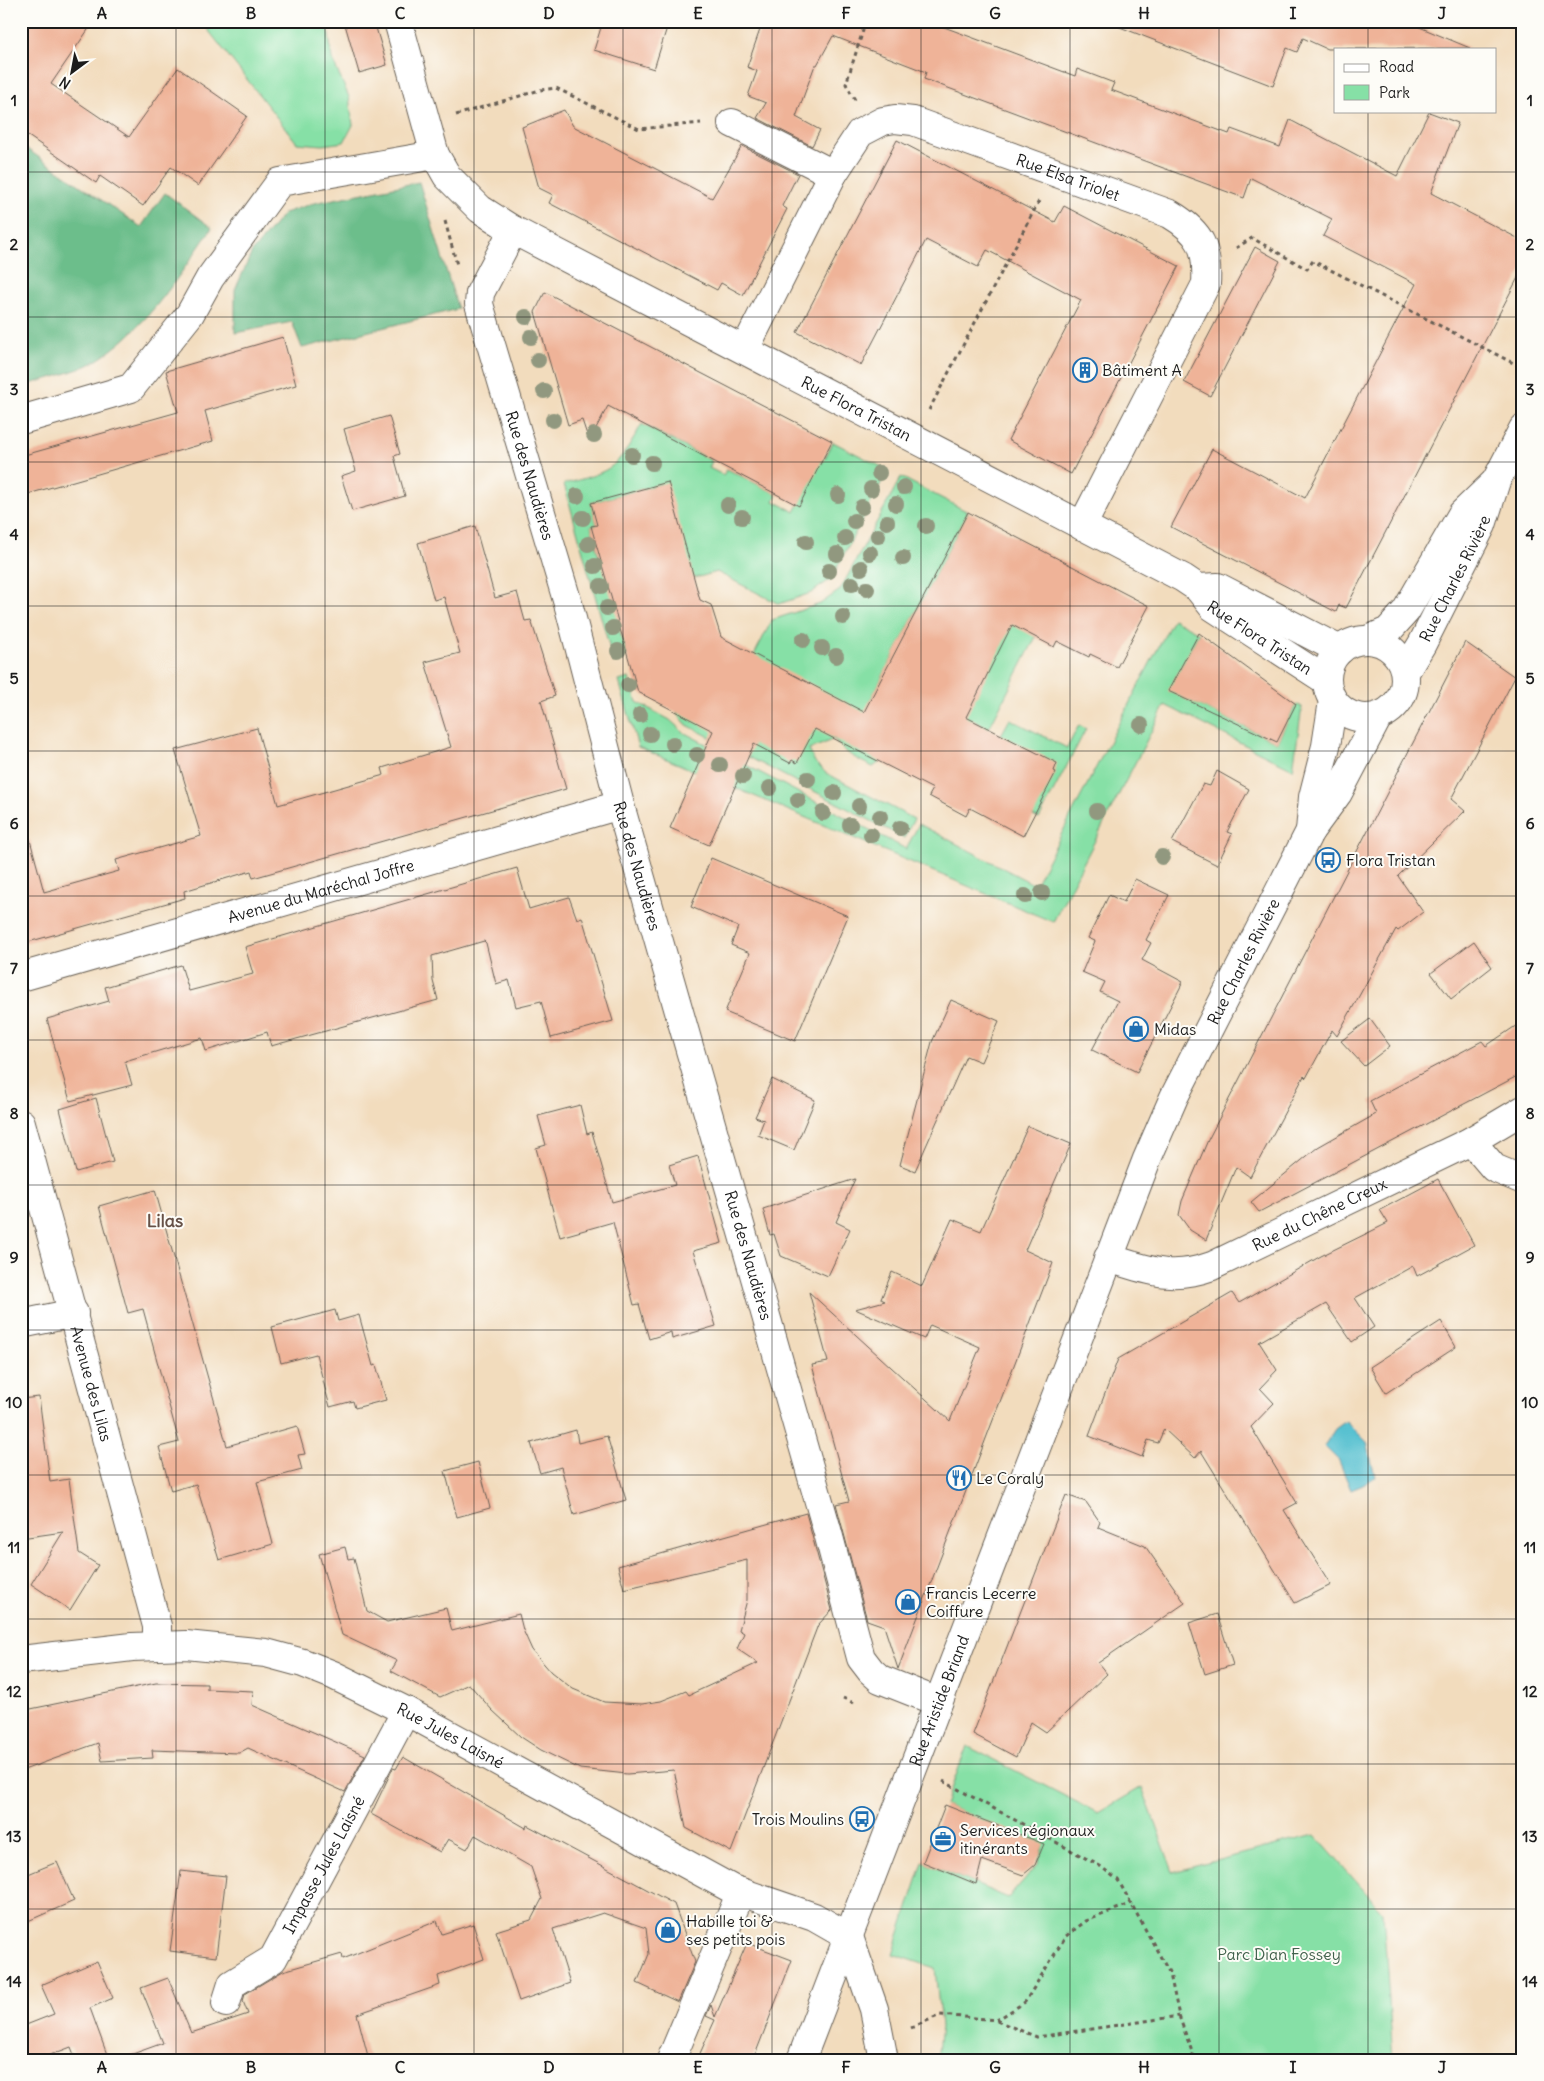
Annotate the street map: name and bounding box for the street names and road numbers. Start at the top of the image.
street label: Rue Elsa Triolet [1013,149,1123,205]
street label: Rue Flora Tristan [798,372,915,445]
street label: Rue des Naudières [501,408,559,542]
street label: Rue Charles Rivière [1415,513,1494,645]
street label: Rue Flora Tristan [1203,596,1316,679]
street label: Rue des Naudières [609,799,665,933]
street label: Avenue du Maréchal Joffre [225,855,416,927]
street label: Rue Charles Rivière [1203,895,1284,1028]
street label: Rue du Chêne Creux [1249,1173,1390,1255]
street label: Rue des Naudières [721,1188,777,1322]
street label: Avenue des Lilas [66,1324,117,1444]
street label: Rue Aristide Briand [905,1632,973,1769]
street label: Rue Jules Laisné [394,1698,508,1773]
street label: Impasse Jules Laisné [279,1792,369,1937]

